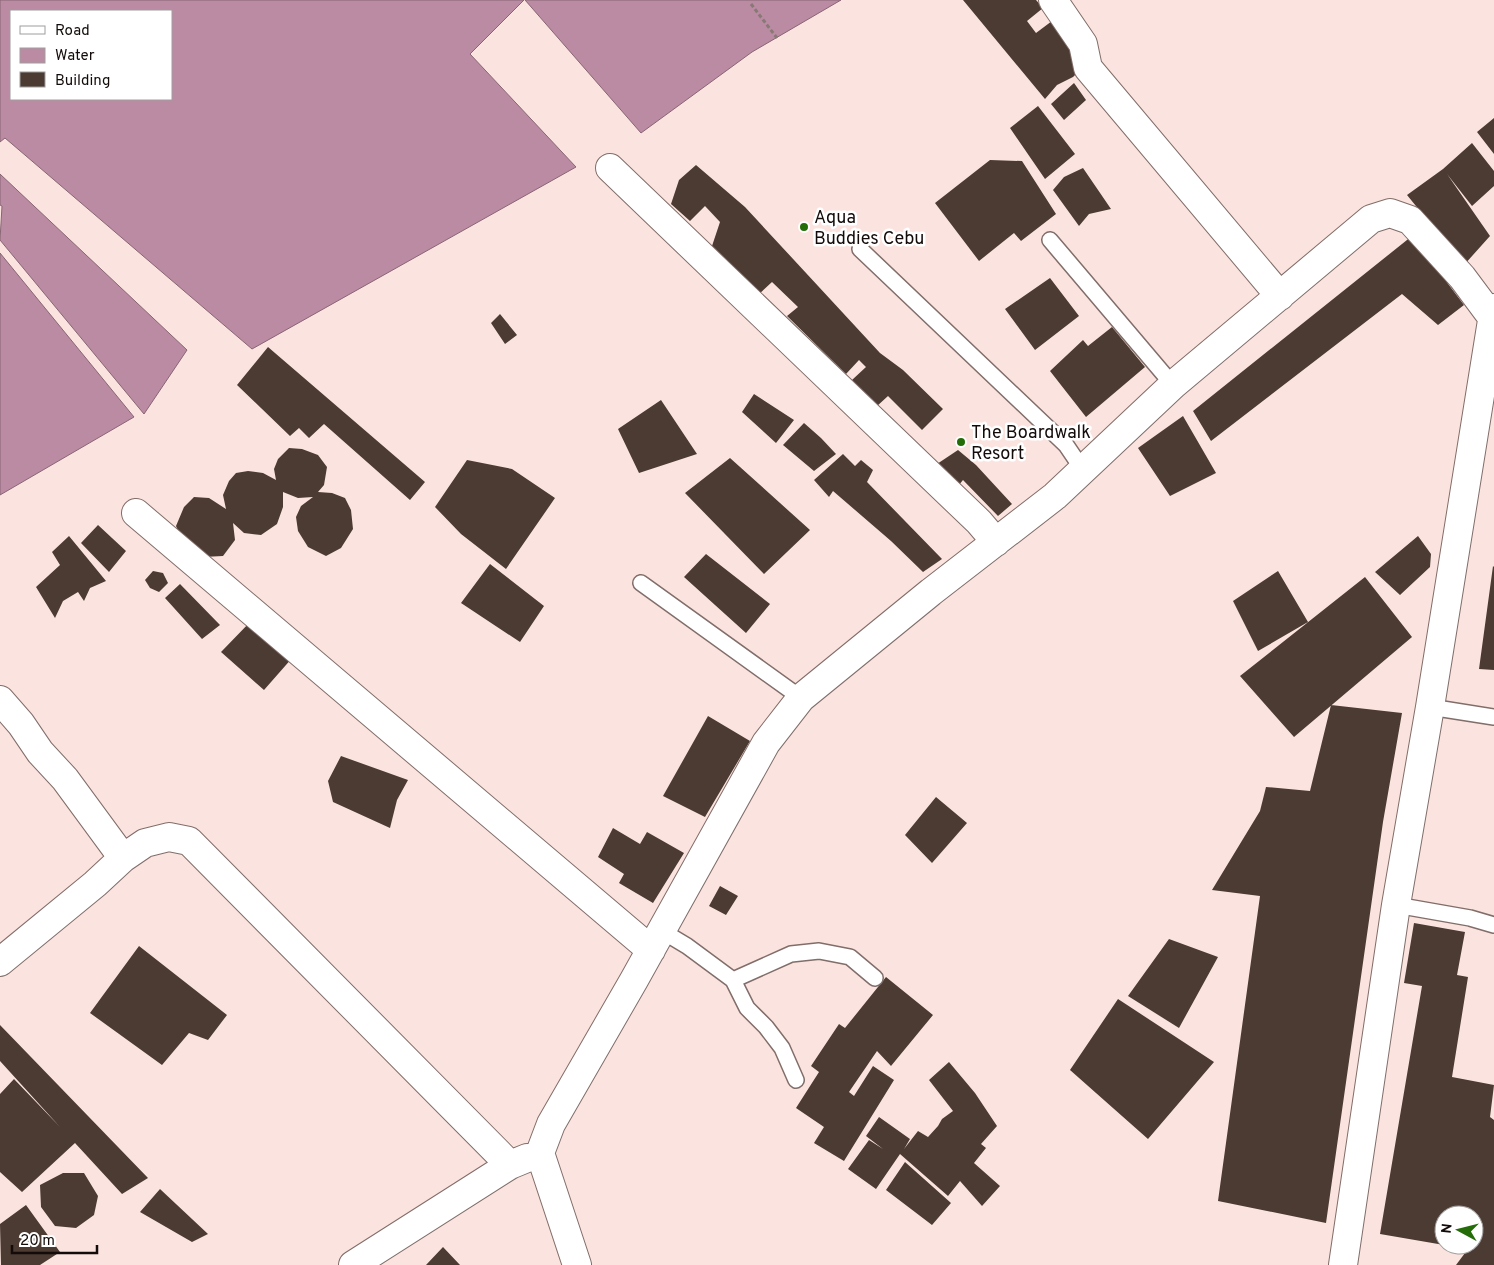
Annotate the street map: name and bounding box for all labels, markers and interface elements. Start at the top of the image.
legend [10,10,172,100]
text: Road [55,22,90,41]
text: Water [55,47,95,66]
text: Building [55,72,110,91]
place label: Aqua Buddies Cebu [814,207,925,251]
marker: Aqua Buddies Cebu [798,221,810,233]
place label: The Boardwalk Resort [971,422,1091,466]
marker: The Boardwalk Resort [955,436,967,448]
north arrow [1434,1205,1484,1255]
scale bar [12,1222,98,1254]
text: N [1439,1223,1457,1235]
text: 20 m [20,1232,55,1251]

